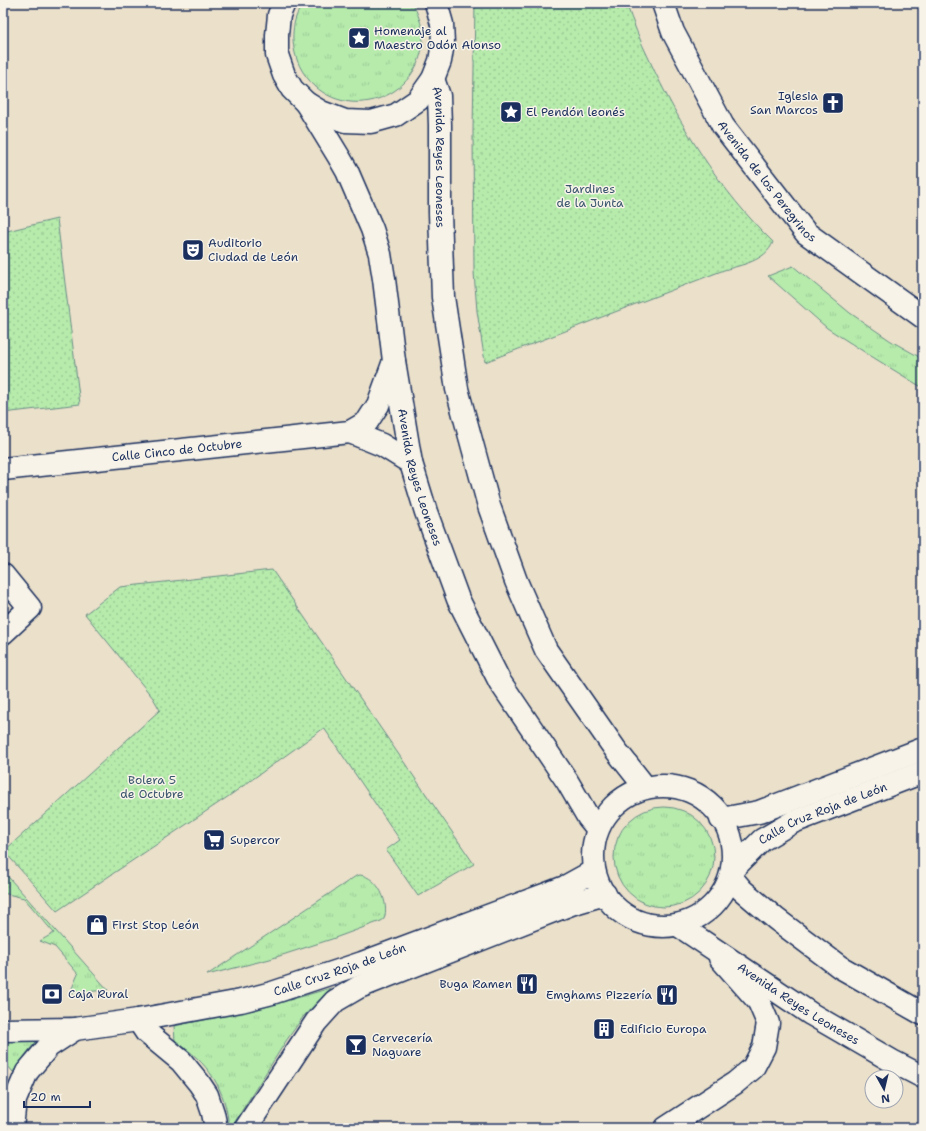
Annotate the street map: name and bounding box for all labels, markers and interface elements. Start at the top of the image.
place label: Homenaje al Maestro Odón Alonso [374,23,501,53]
place icon: Homenaje al Maestro Odón Alonso [346,25,372,51]
street label: Avenida Reyes Leoneses [428,84,449,228]
place label: Iglesia San Marcos [750,88,819,118]
church icon: Iglesia San Marcos [820,90,846,116]
place icon: El Pendón leonés [498,99,524,125]
place label: El Pendón leonés [526,104,625,120]
street label: Avenida de los Peregrinos [714,118,820,246]
park label: Jardines de la Junta [556,181,624,211]
place label: Auditorio Ciudad de León [208,235,298,265]
theatre icon: Auditorio Ciudad de León [180,237,206,263]
street label: Avenida Reyes Leoneses [394,407,446,548]
street label: Calle Cinco de Octubre [111,436,243,465]
park label: Bolera 5 de Octubre [120,772,184,802]
street label: Calle Cruz Roja de León [756,779,889,848]
supermarket icon: Supercor [201,827,227,853]
place label: Supercor [230,832,281,848]
shop icon: First Stop León [84,912,110,938]
place label: First Stop León [112,917,199,933]
street label: Calle Cruz Roja de León [272,939,408,1000]
street label: Avenida Reyes Leoneses [734,959,863,1048]
restaurant icon: Buga Ramen [514,971,540,997]
place label: Buga Ramen [439,976,512,992]
bank icon: Caja Rural [39,981,65,1007]
restaurant icon: Emghams Pizzería [654,982,680,1008]
place label: Caja Rural [68,986,128,1002]
place label: Emghams Pizzería [546,987,653,1003]
building icon: Edificio Europa [591,1016,617,1042]
place label: Edificio Europa [620,1021,707,1037]
place label: Cervecería Naguare [372,1030,433,1060]
bar icon: Cervecería Naguare [343,1032,369,1058]
north arrow [864,1069,904,1109]
scale bar [24,1083,90,1109]
text: 20 m [30,1089,61,1105]
text: N [880,1090,891,1106]

